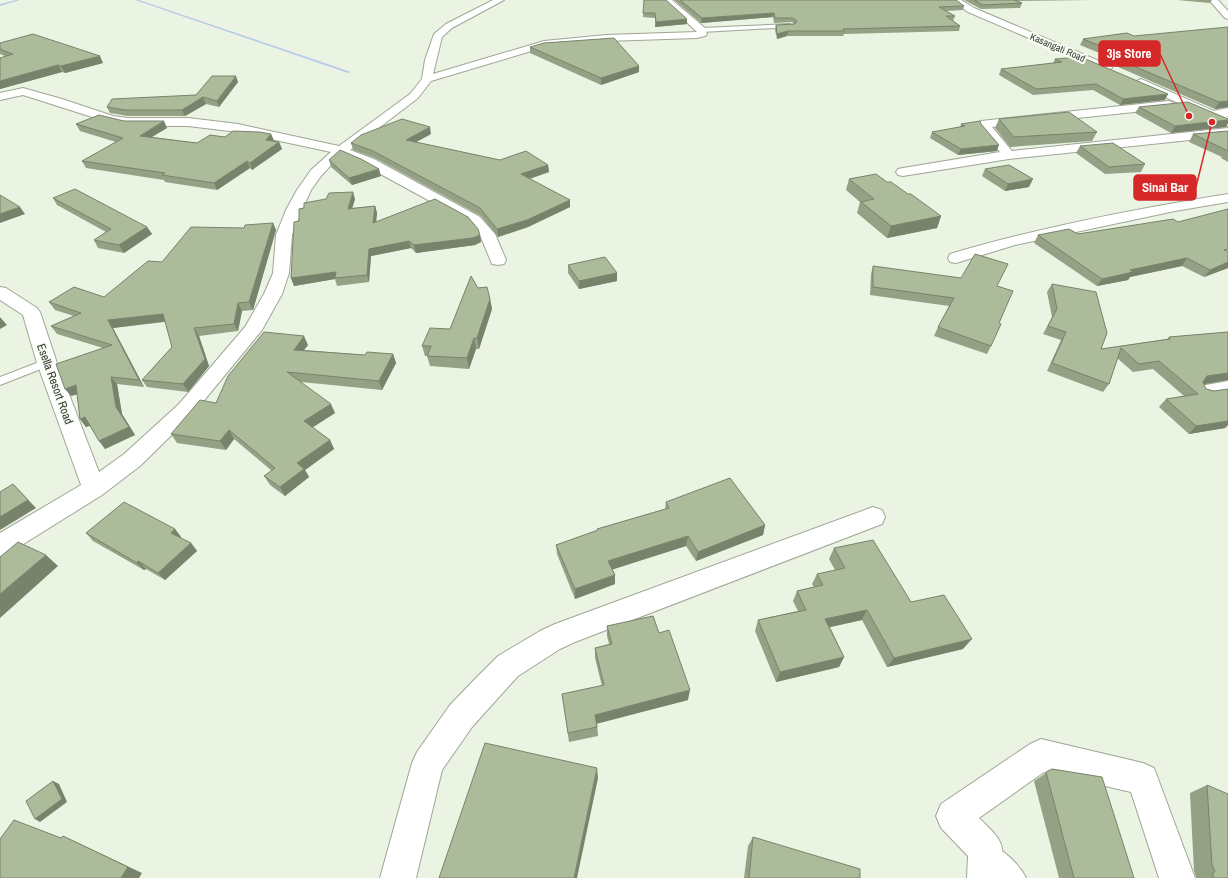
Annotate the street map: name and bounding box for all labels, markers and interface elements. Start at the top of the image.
street label: Kasangati Road [1028,30,1087,65]
callout: 3js Store [1099,41,1160,66]
text: 3js Store [1106,45,1152,62]
callout: Sinai Bar [1134,175,1196,200]
text: Sinai Bar [1142,179,1189,196]
street label: Esella Resort Road [33,341,77,427]

